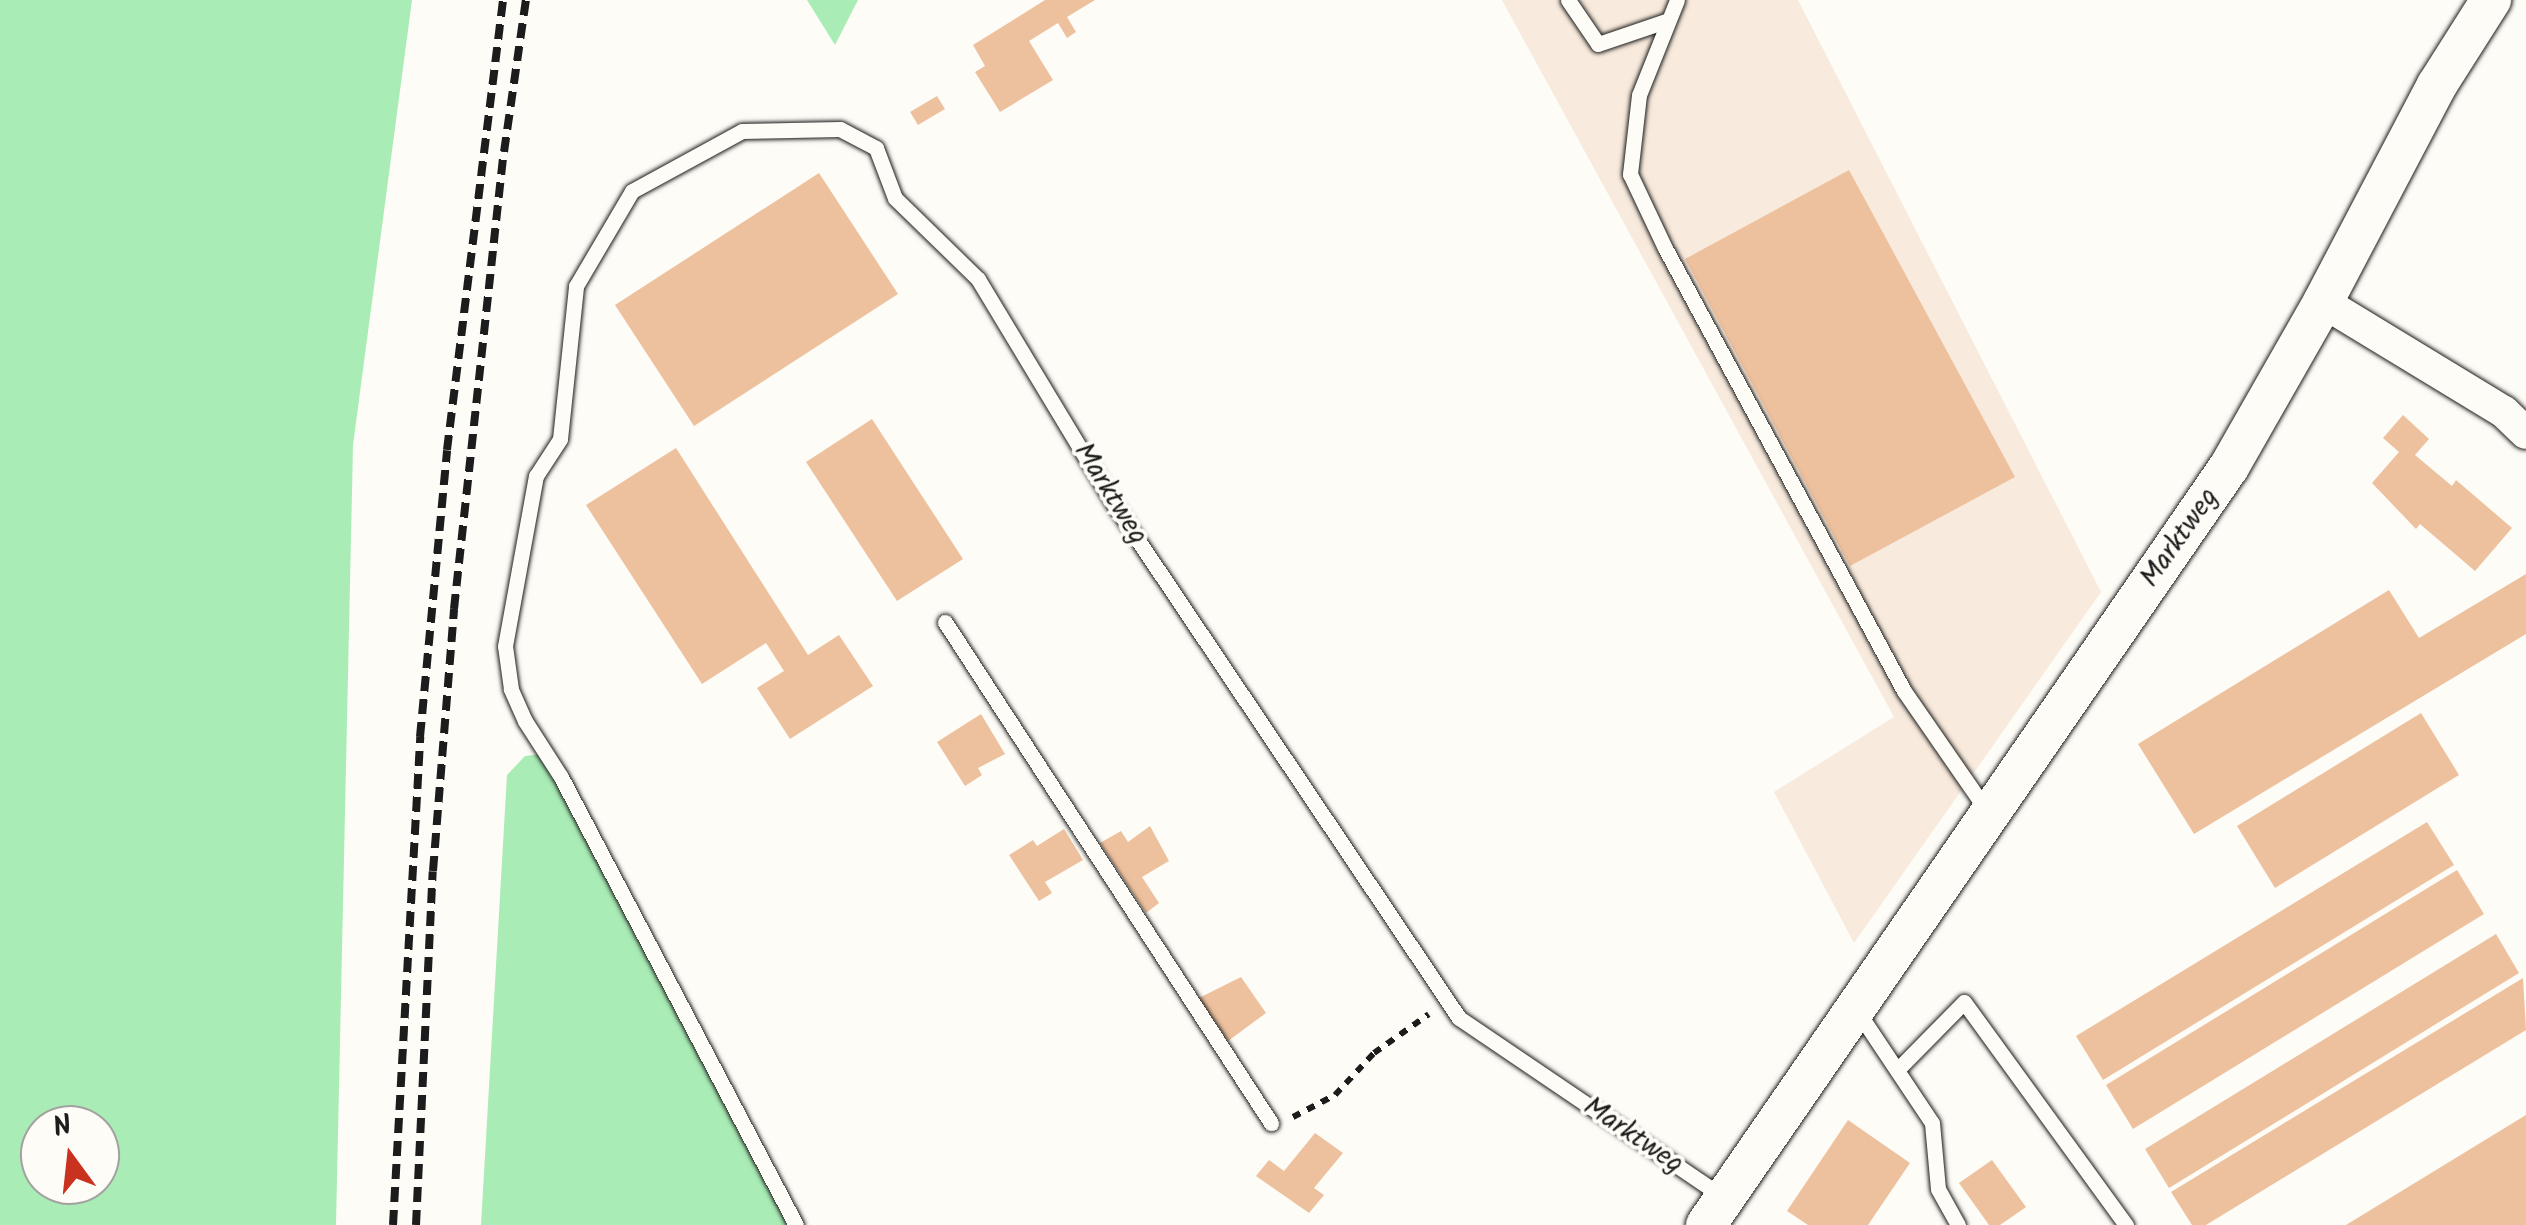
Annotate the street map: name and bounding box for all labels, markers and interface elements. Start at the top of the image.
street label: Marktweg [1066,437,1154,551]
street label: Marktweg [2134,482,2226,594]
street label: Marktweg [1577,1090,1689,1182]
text: N [48,1103,77,1151]
north arrow [20,1105,120,1205]

